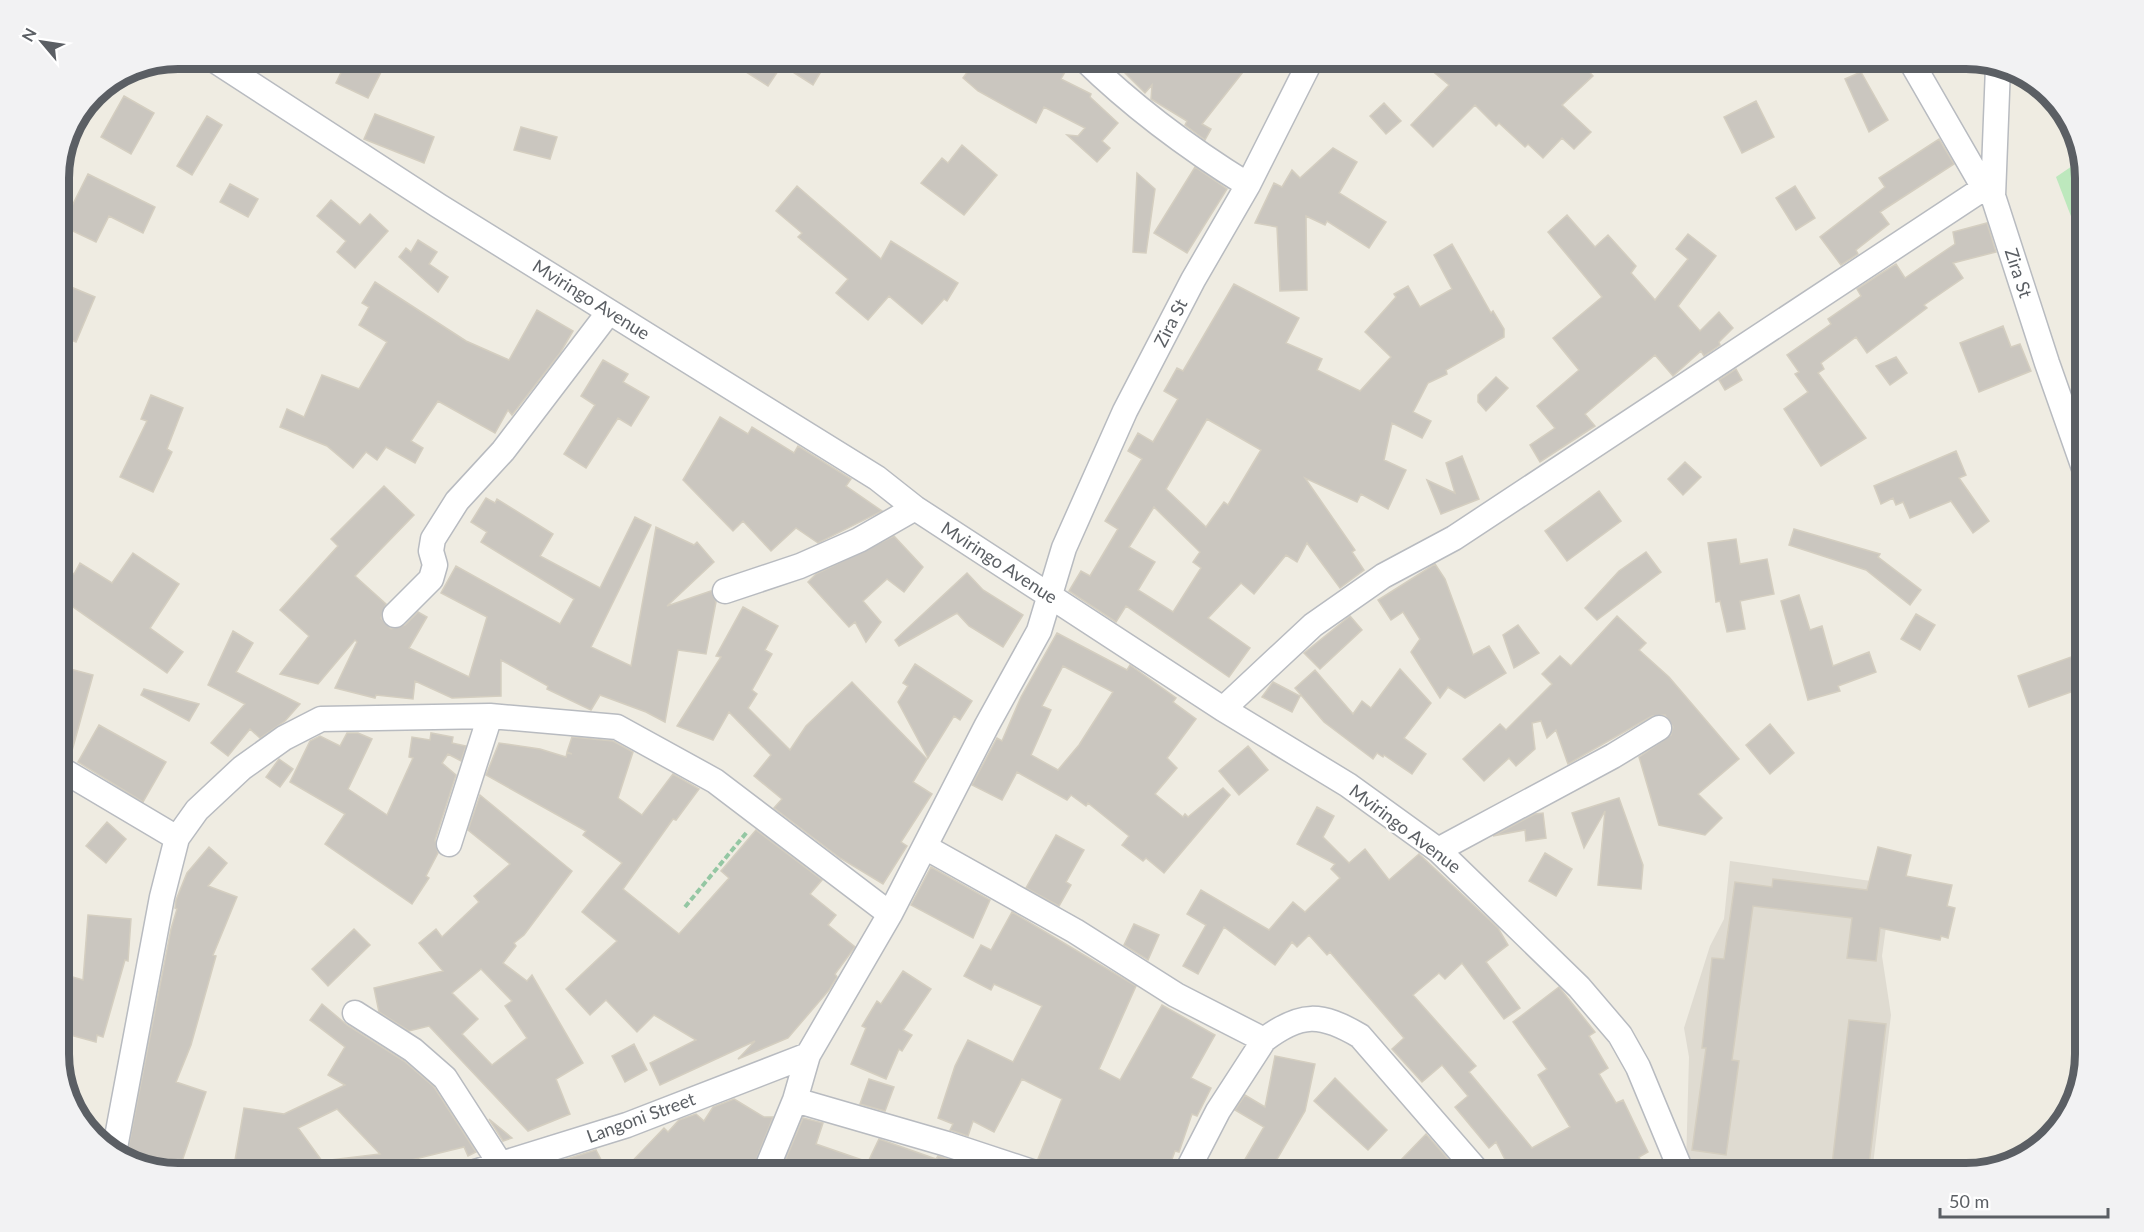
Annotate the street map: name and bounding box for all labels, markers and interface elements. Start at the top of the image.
north arrow [12,12,72,72]
text: N [17,24,40,44]
street label: Zira St [2001,245,2037,301]
street label: Mviringo Avenue [529,254,654,344]
street label: Zira St [1149,294,1192,350]
street label: Mviringo Avenue [937,516,1062,608]
street label: Mviringo Avenue [1345,779,1466,877]
street label: Langoni Street [583,1087,699,1147]
scale bar [1940,1181,2108,1219]
text: 50 m [1949,1190,1989,1212]

